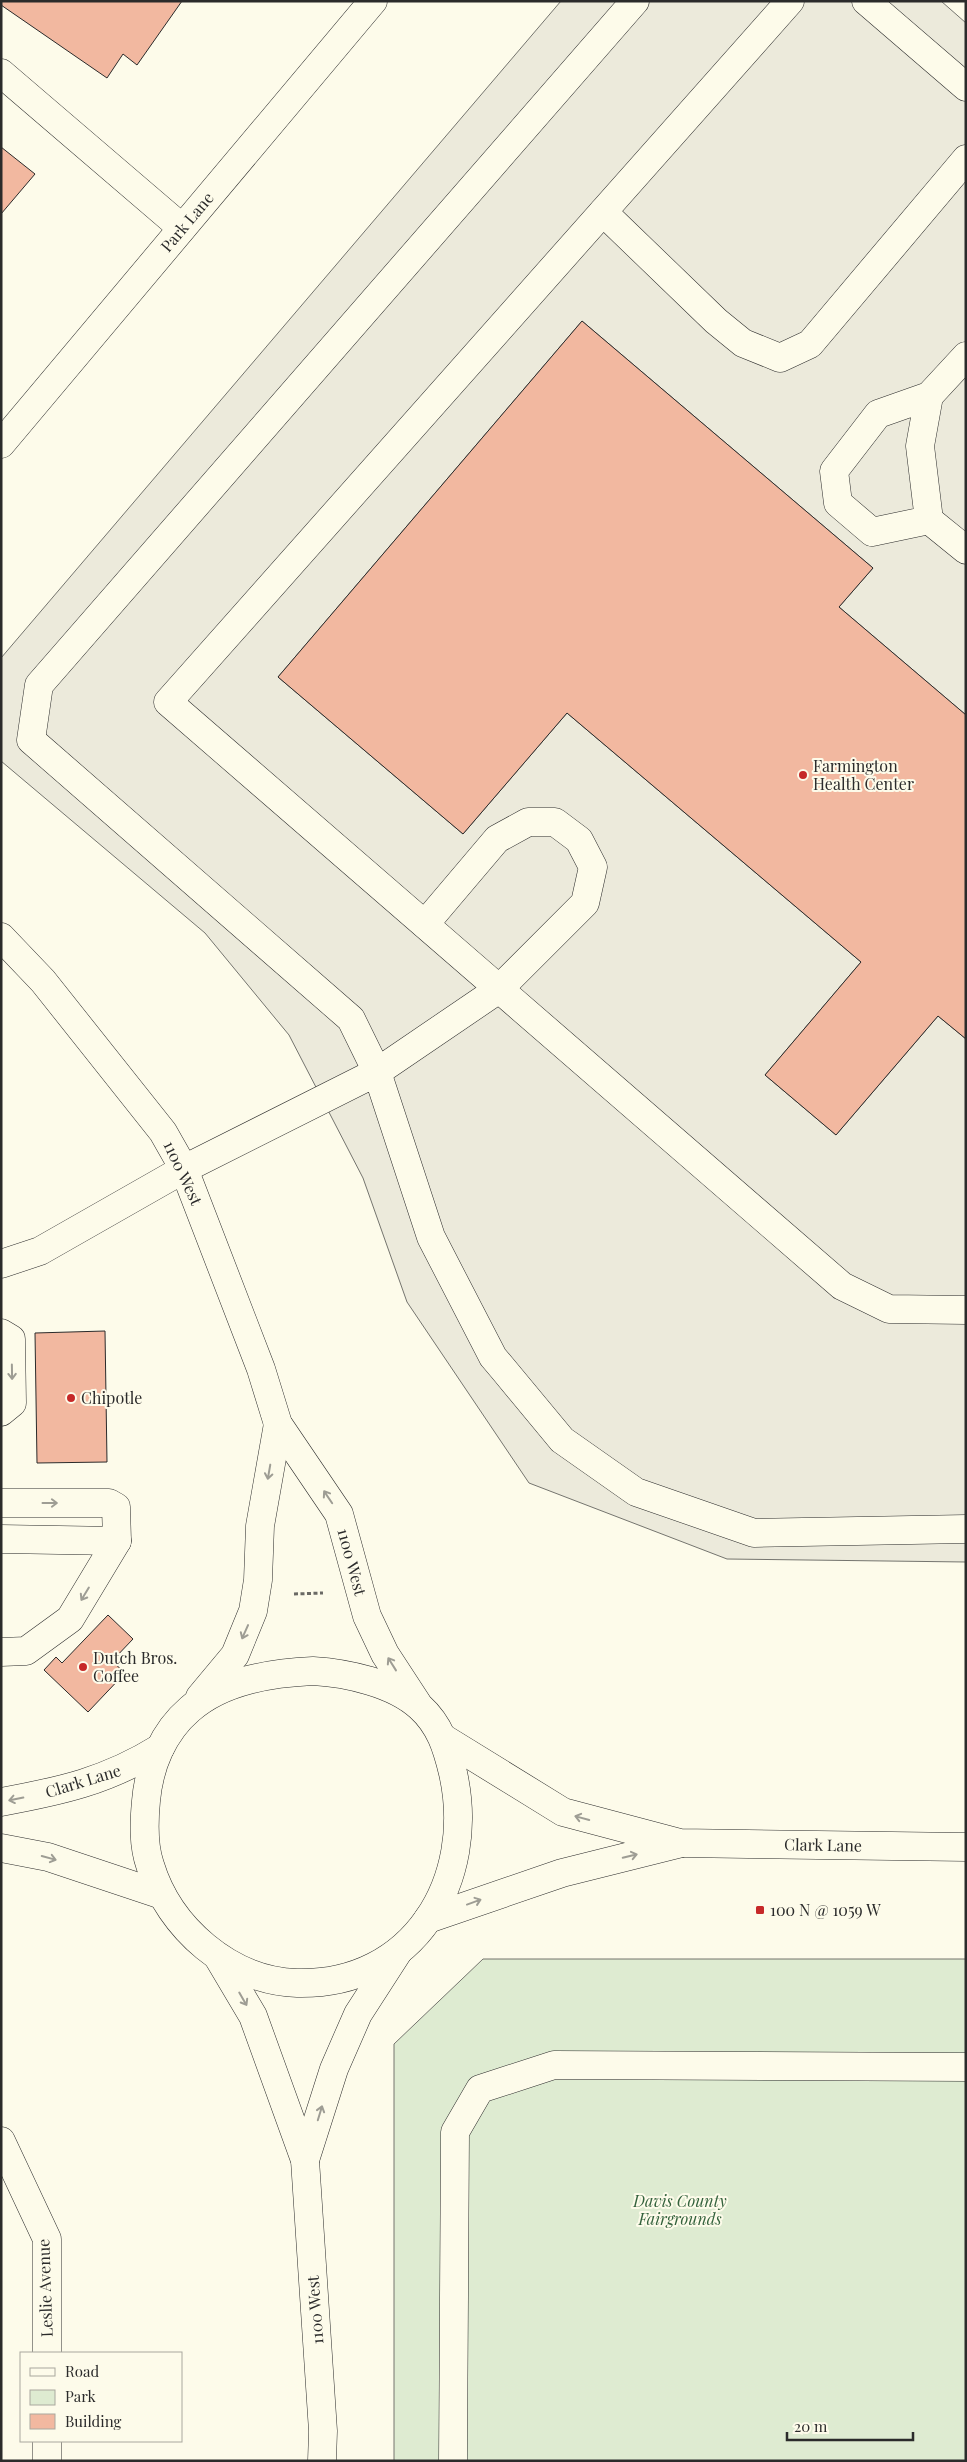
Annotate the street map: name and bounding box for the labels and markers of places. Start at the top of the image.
place label: Farmington Health Center [813,755,914,794]
marker: Farmington Health Center [797,769,809,781]
place label: Chipotle [81,1387,142,1408]
marker: Chipotle [65,1392,77,1404]
place label: Dutch Bros. Coffee [93,1647,177,1686]
marker: Dutch Bros. Coffee [77,1661,89,1673]
place label: 100 N @ 1059 W [770,1899,881,1920]
marker: 100 N @ 1059 W [754,1904,766,1916]

